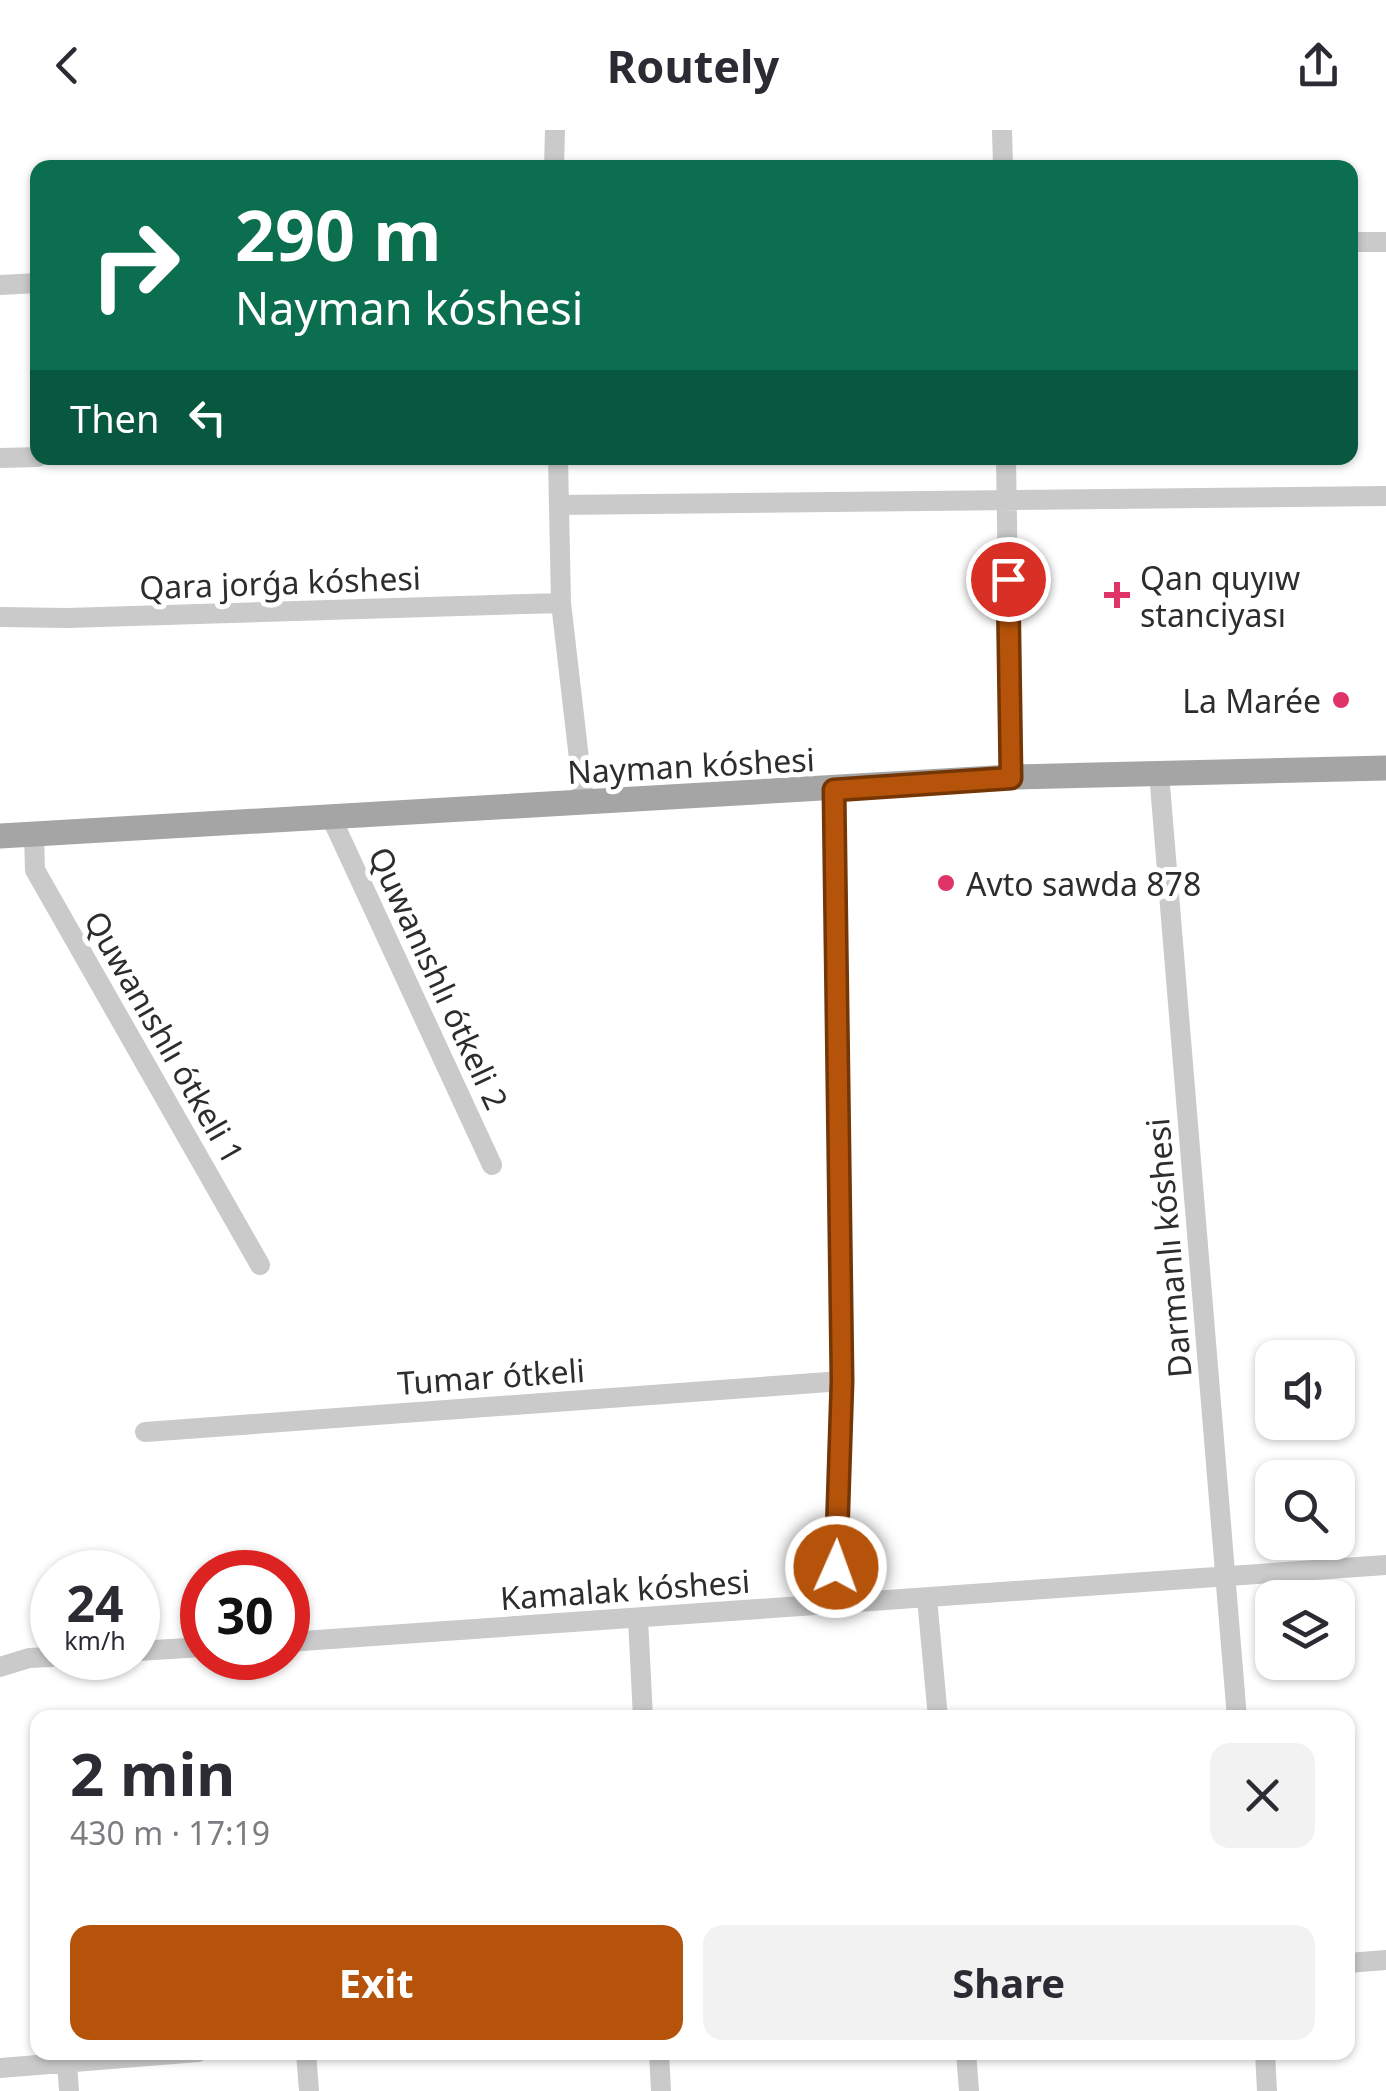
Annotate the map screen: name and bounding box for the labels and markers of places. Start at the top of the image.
pin [966,537,1051,622]
place label: Qan quyıw stanciyası [1140,556,1300,636]
marker: Qan quyıw stanciyası [1104,582,1130,608]
place label: La Marée [1182,679,1321,722]
marker: La Marée [1330,689,1352,711]
place label: Avto sawda 878 [966,862,1201,905]
marker: Avto sawda 878 [935,872,957,894]

